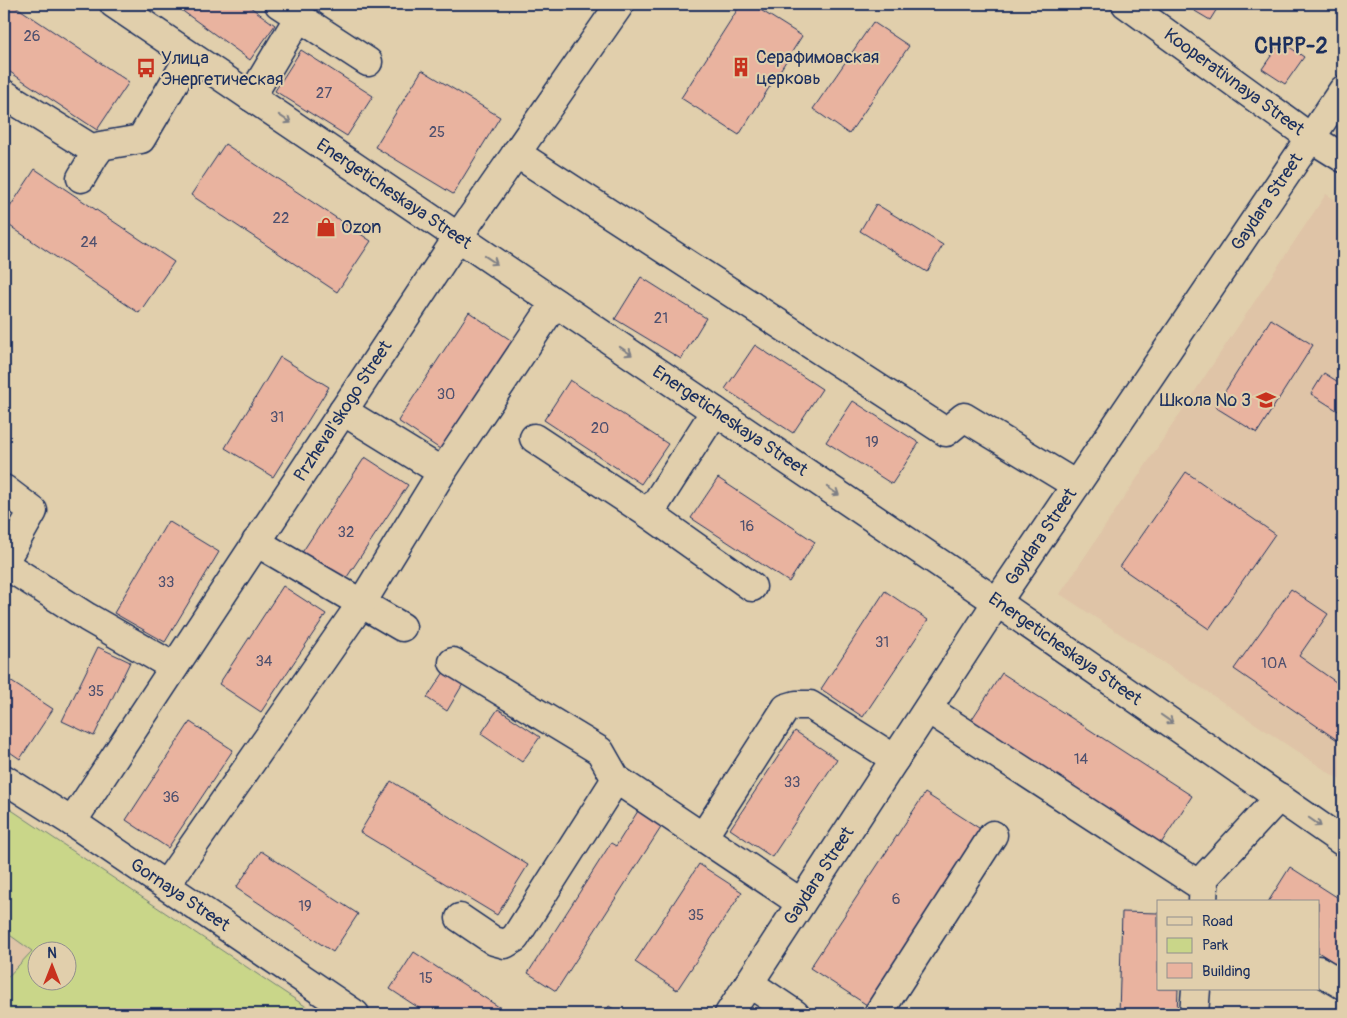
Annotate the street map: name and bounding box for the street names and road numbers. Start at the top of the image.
street label: Kooperativnaya Street [1159,23,1309,141]
street label: Energeticheskaya Street [312,133,477,255]
street label: Gaydara Street [1226,148,1308,255]
street label: Przheval'skogo Street [289,335,398,486]
street label: Energeticheskaya Street [648,360,813,482]
street label: Gaydara Street [1000,483,1082,590]
street label: Energeticheskaya Street [984,587,1147,711]
street label: Gaydara Street [779,822,860,930]
street label: Gornaya Street [126,853,235,937]

